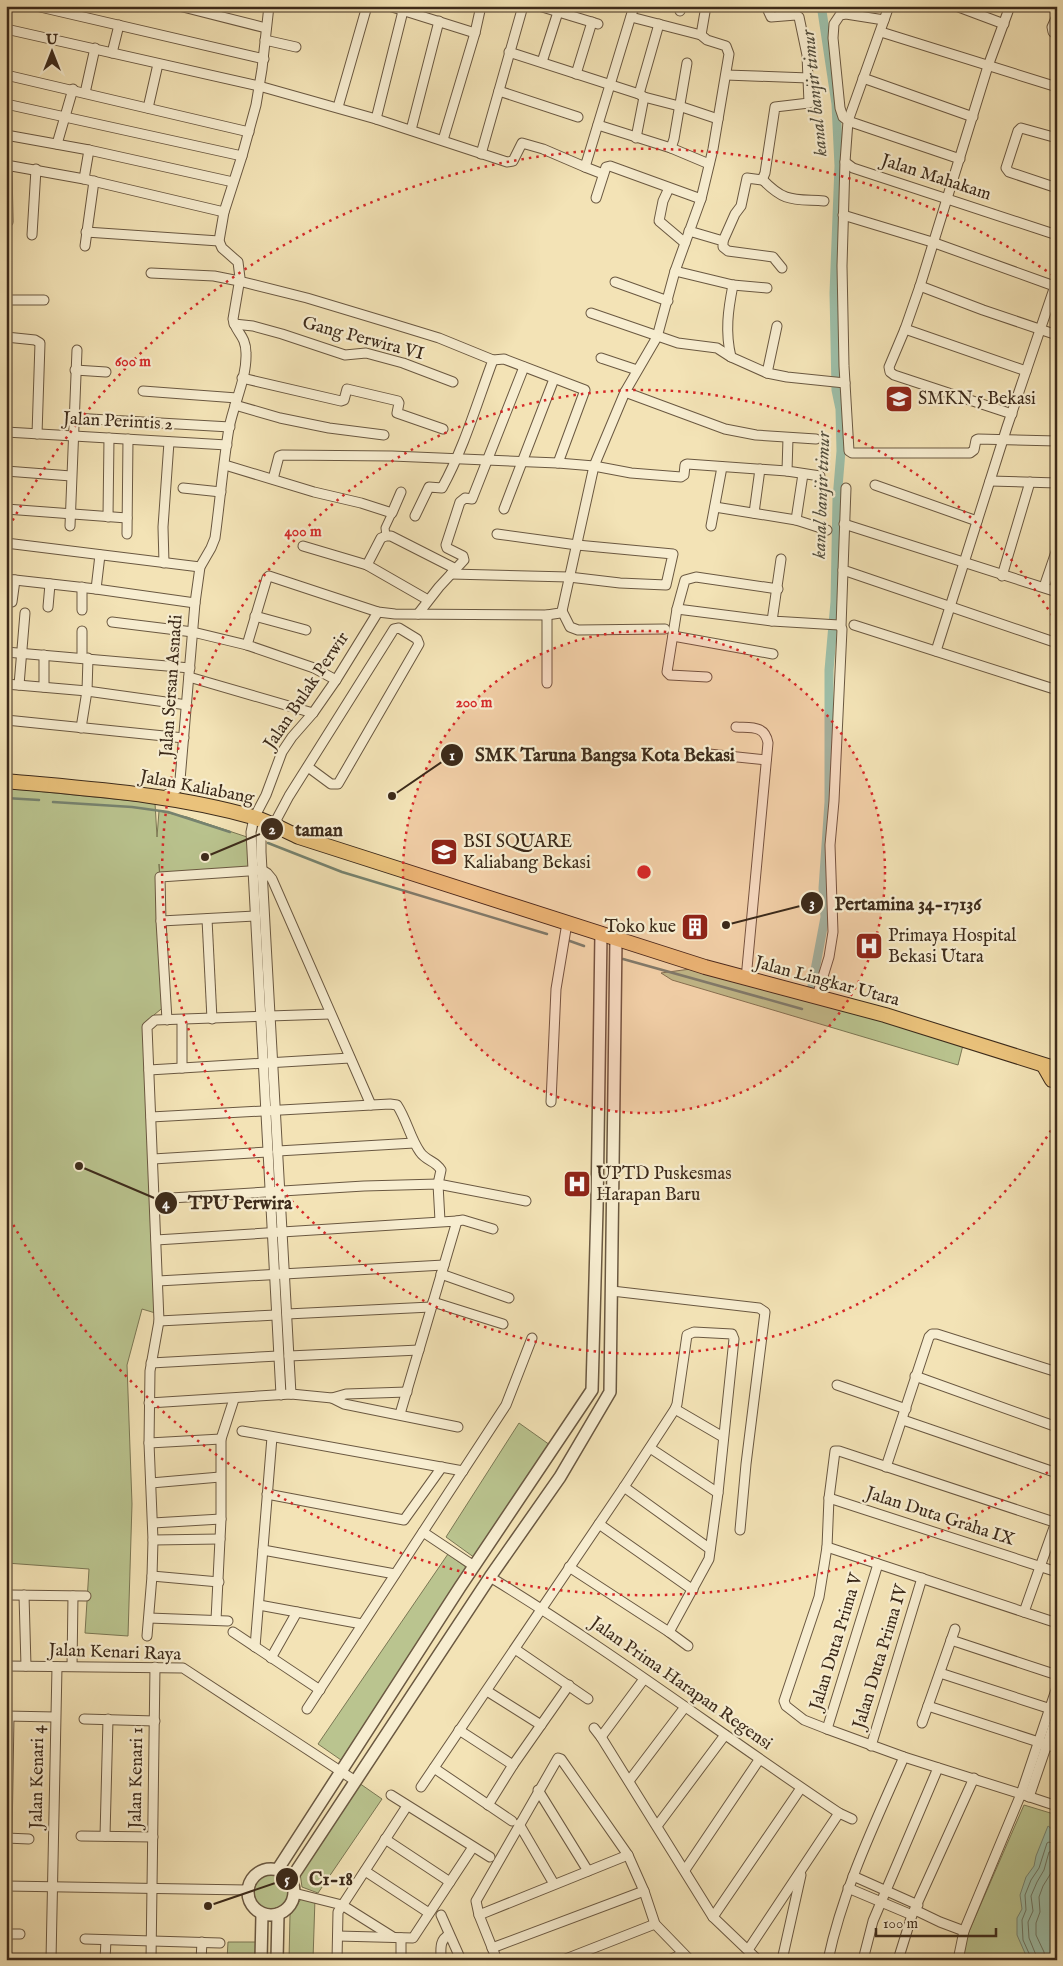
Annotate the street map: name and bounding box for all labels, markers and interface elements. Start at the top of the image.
water label: kanal banjir timur [796,27,834,159]
north arrow [28,28,78,78]
text: U [45,31,59,49]
street label: Jalan Mahakam [876,149,994,207]
street label: Gang Perwira VI [300,312,427,366]
text: 600 m [115,352,151,371]
school or university icon: SMKN 5 Bekasi [884,384,914,414]
place label: SMKN 5 Bekasi [918,388,1036,411]
street label: Jalan Perintis 2 [60,408,174,436]
water label: kanal banjir timur [808,429,836,560]
text: 400 m [285,522,322,541]
street label: Jalan Sersan Asnadi [155,614,188,760]
street label: Jalan Bulak Perwir [258,628,355,756]
text: 200 m [456,693,493,712]
callout: SMK Taruna Bangsa Kota Bekasi [440,738,745,772]
text: SMK Taruna Bangsa Kota Bekasi [475,744,735,768]
text: 1 [449,746,455,765]
street label: Jalan Kaliabang [136,765,256,810]
callout: taman [260,812,353,846]
text: taman [294,819,343,843]
text: 2 [268,820,276,839]
place label: BSI SQUARE Kaliabang Bekasi [463,831,591,875]
school or university icon: BSI SQUARE Kaliabang Bekasi [429,837,459,867]
centre of rings [635,863,653,881]
callout: Pertamina 34-17136 [799,886,991,920]
text: Pertamina 34-17136 [835,893,982,917]
text: 3 [809,894,815,913]
building icon: Toko kue [680,912,710,942]
place label: Toko kue [605,916,676,939]
place label: Primaya Hospital Bekasi Utara [888,925,1016,969]
hospital icon: Primaya Hospital Bekasi Utara [854,931,884,961]
street label: Jalan Lingkar Utara [750,951,902,1012]
place label: UPTD Puskesmas Harapan Baru [596,1163,732,1207]
hospital icon: UPTD Puskesmas Harapan Baru [562,1169,592,1199]
callout: TPU Perwira [153,1186,302,1220]
text: TPU Perwira [187,1192,293,1216]
text: 4 [162,1194,170,1213]
street label: Jalan Duta Graha IX [861,1482,1018,1552]
street label: Jalan Duta Prima V [805,1570,869,1715]
street label: Jalan Duta Prima IV [848,1581,914,1734]
street label: Jalan Prima Harapan Regensi [584,1611,777,1756]
street label: Jalan Kenari Raya [46,1639,182,1667]
street label: Jalan Kenari 4 [26,1725,50,1831]
street label: Jalan Kenari 1 [125,1727,149,1831]
callout: C1-18 [274,1862,363,1896]
text: C1-18 [309,1868,353,1892]
text: 5 [284,1870,290,1889]
scale bar [876,1906,996,1938]
text: 100 m [883,1914,919,1933]

